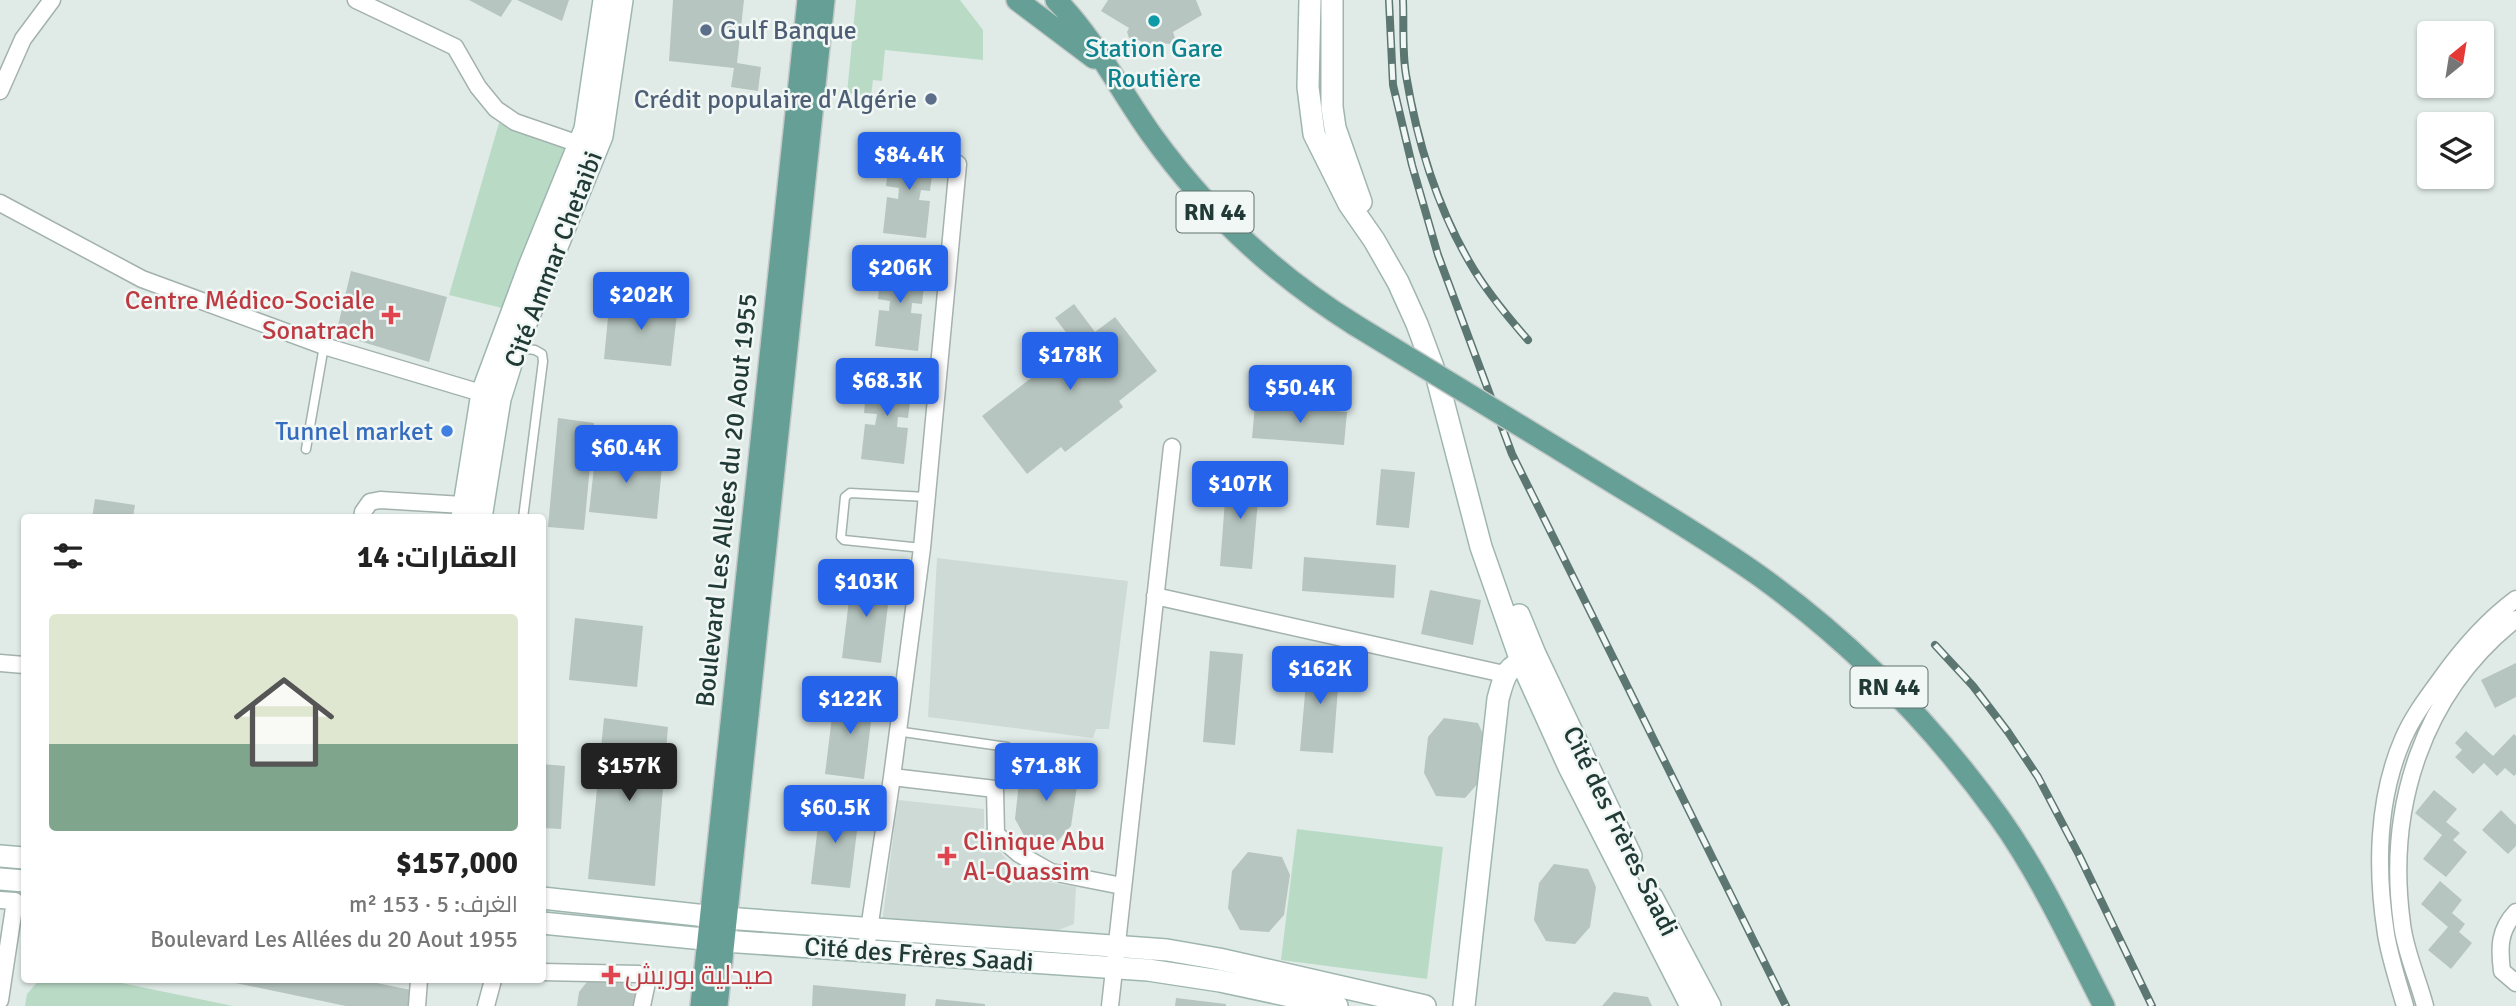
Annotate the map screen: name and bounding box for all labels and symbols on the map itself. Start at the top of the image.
marker: Station Gare Routière [1146,13,1162,29]
place label: Gulf Banque [720,15,857,47]
north arrow [2417,21,2494,98]
marker: Gulf Banque [698,22,714,38]
place label: Station Gare Routière [1085,33,1223,95]
place label: Crédit populaire d'Algérie [634,84,917,116]
marker: Crédit populaire d'Algérie [923,91,939,107]
pin: $84.4K [852,132,966,192]
street label: Cité Ammar Chetaibi [498,147,610,372]
road number: RN 44 [1176,192,1254,232]
pin: $206K [851,246,949,305]
pin: $202K [592,272,690,332]
place label: Centre Médico-Sociale Sonatrach [125,285,375,347]
street label: Boulevard Les Allées du 20 Aout 1955 [689,292,765,709]
marker: Centre Médico-Sociale Sonatrach [381,305,401,325]
pin: $178K [1021,332,1119,392]
pin: $68.3K [830,358,944,418]
pin: $50.4K [1243,366,1357,425]
place label: Tunnel market [275,416,433,448]
marker: Tunnel market [439,423,455,439]
pin: $60.4K [569,426,683,485]
pin: $107K [1191,462,1289,521]
pin: $103K [817,560,915,619]
pin: $162K [1271,646,1369,706]
road number: RN 44 [1850,666,1927,708]
pin: $122K [801,676,899,736]
street label: Cité des Frères Saadi [1555,721,1685,942]
pin: $157K [580,744,678,803]
pin: $71.8K [989,744,1103,803]
pin: $60.5K [778,786,892,845]
place label: Clinique Abu Al-Quassim [963,826,1105,888]
marker: Clinique Abu Al-Quassim [937,846,957,866]
street label: Cité des Frères Saadi [803,931,1035,979]
place label: صيدلية بوريش [625,960,774,992]
marker: صيدلية بوريش [603,967,619,983]

